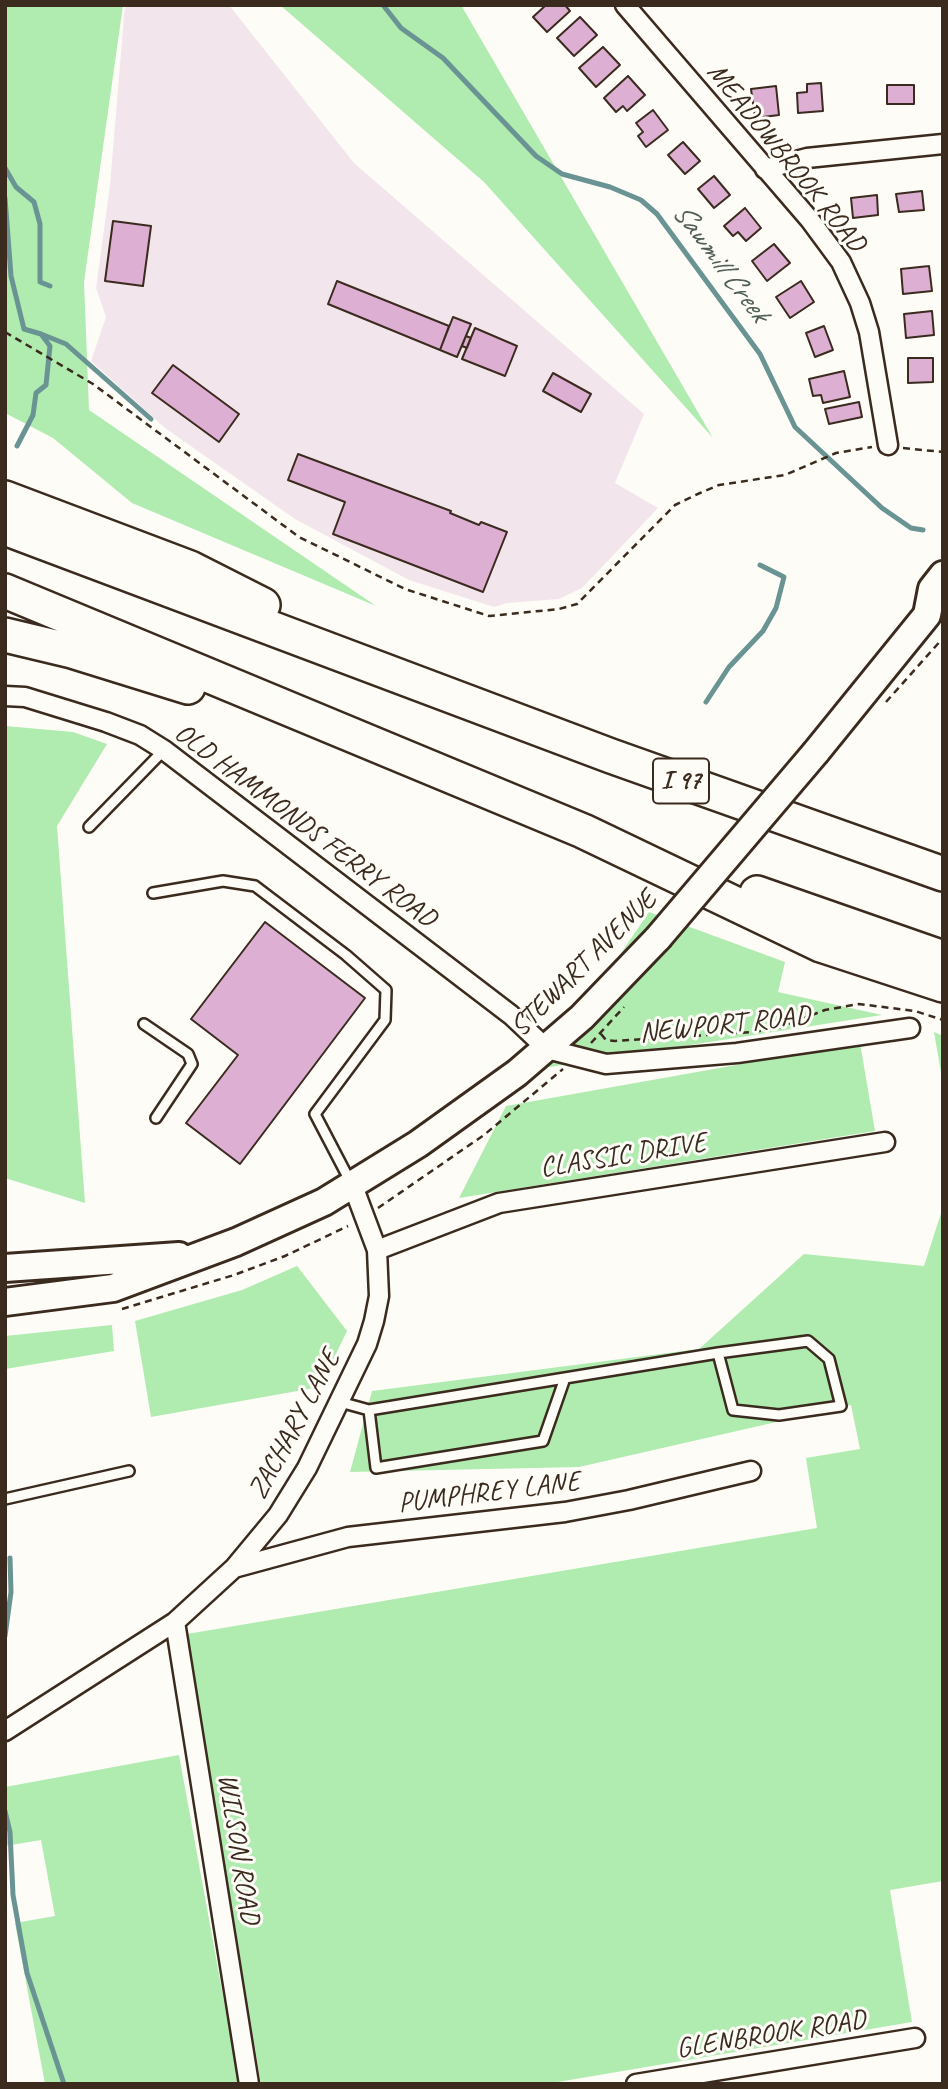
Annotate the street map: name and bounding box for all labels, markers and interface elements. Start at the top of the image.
street label: MEADOWBROOK ROAD [699,57,873,259]
water label: Sawmill Creek [664,197,776,329]
street label: OLD HAMMONDS FERRY ROAD [167,716,443,936]
road number: I 97 [653,758,709,804]
street label: STEWART AVENUE [504,884,664,1044]
street label: NEWPORT ROAD [638,999,812,1051]
street label: CLASSIC DRIVE [538,1126,708,1186]
street label: ZACHARY LANE [242,1345,348,1505]
street label: PUMPHREY LANE [396,1465,582,1521]
street label: WILSON ROAD [210,1772,266,1926]
street label: GLENBROOK ROAD [674,2003,868,2067]

